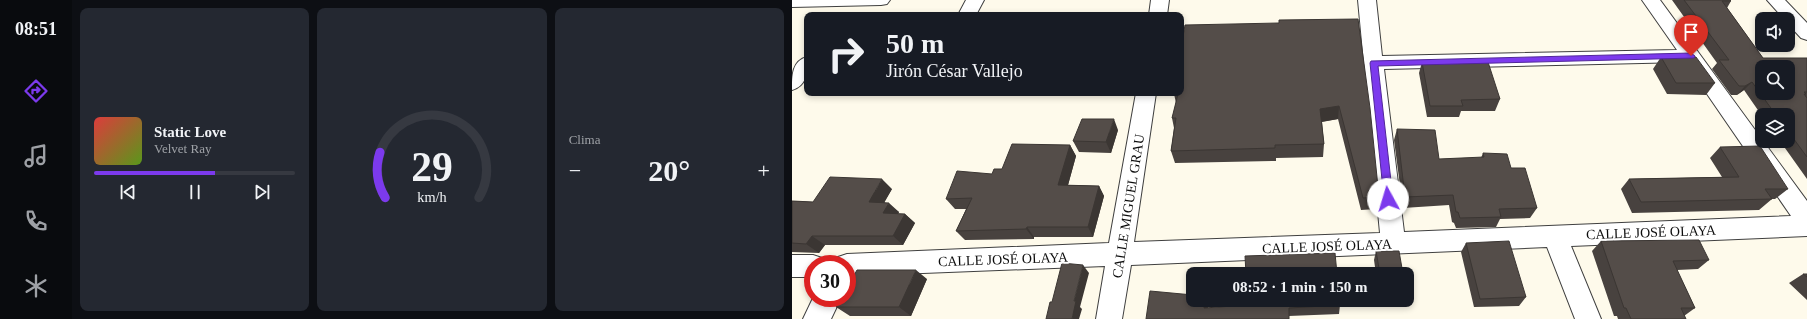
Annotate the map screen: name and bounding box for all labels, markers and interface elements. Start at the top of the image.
map controls [1755,12,1795,148]
button: sound [1755,12,1795,52]
pin [1674,15,1708,56]
text: 08:51 [15,19,57,39]
icon: arrive [1680,21,1702,43]
icon: right [820,28,872,80]
text: 50 m [886,28,944,59]
button: search [1755,60,1795,100]
text: Jirón César Vallejo [886,61,1023,81]
icon: directions [22,77,50,105]
button: layers [1755,108,1795,148]
text: Static Love [154,124,226,140]
text: Clima [569,132,600,147]
street label: CALLE MIGUEL GRAU [1110,133,1147,279]
text: Velvet Ray [154,141,211,156]
icon: music [22,142,50,170]
text: 29 [411,143,453,189]
text: 20° [648,154,690,187]
text: − [569,158,581,183]
text: + [758,158,770,183]
position arrow [1367,178,1409,220]
icon: previous [117,181,139,203]
icon: pause [184,181,206,203]
icon: next [251,181,273,203]
text: km/h [417,188,447,204]
icon: phone [22,207,50,235]
street label: CALLE JOSÉ OLAYA [1586,222,1717,242]
street label: CALLE JOSÉ OLAYA [1262,236,1393,256]
street label: CALLE JOSÉ OLAYA [938,249,1069,269]
speed limit sign: 30 [804,255,856,307]
icon: climate [22,272,50,300]
text: 08:52 · 1 min · 150 m [1233,279,1368,295]

